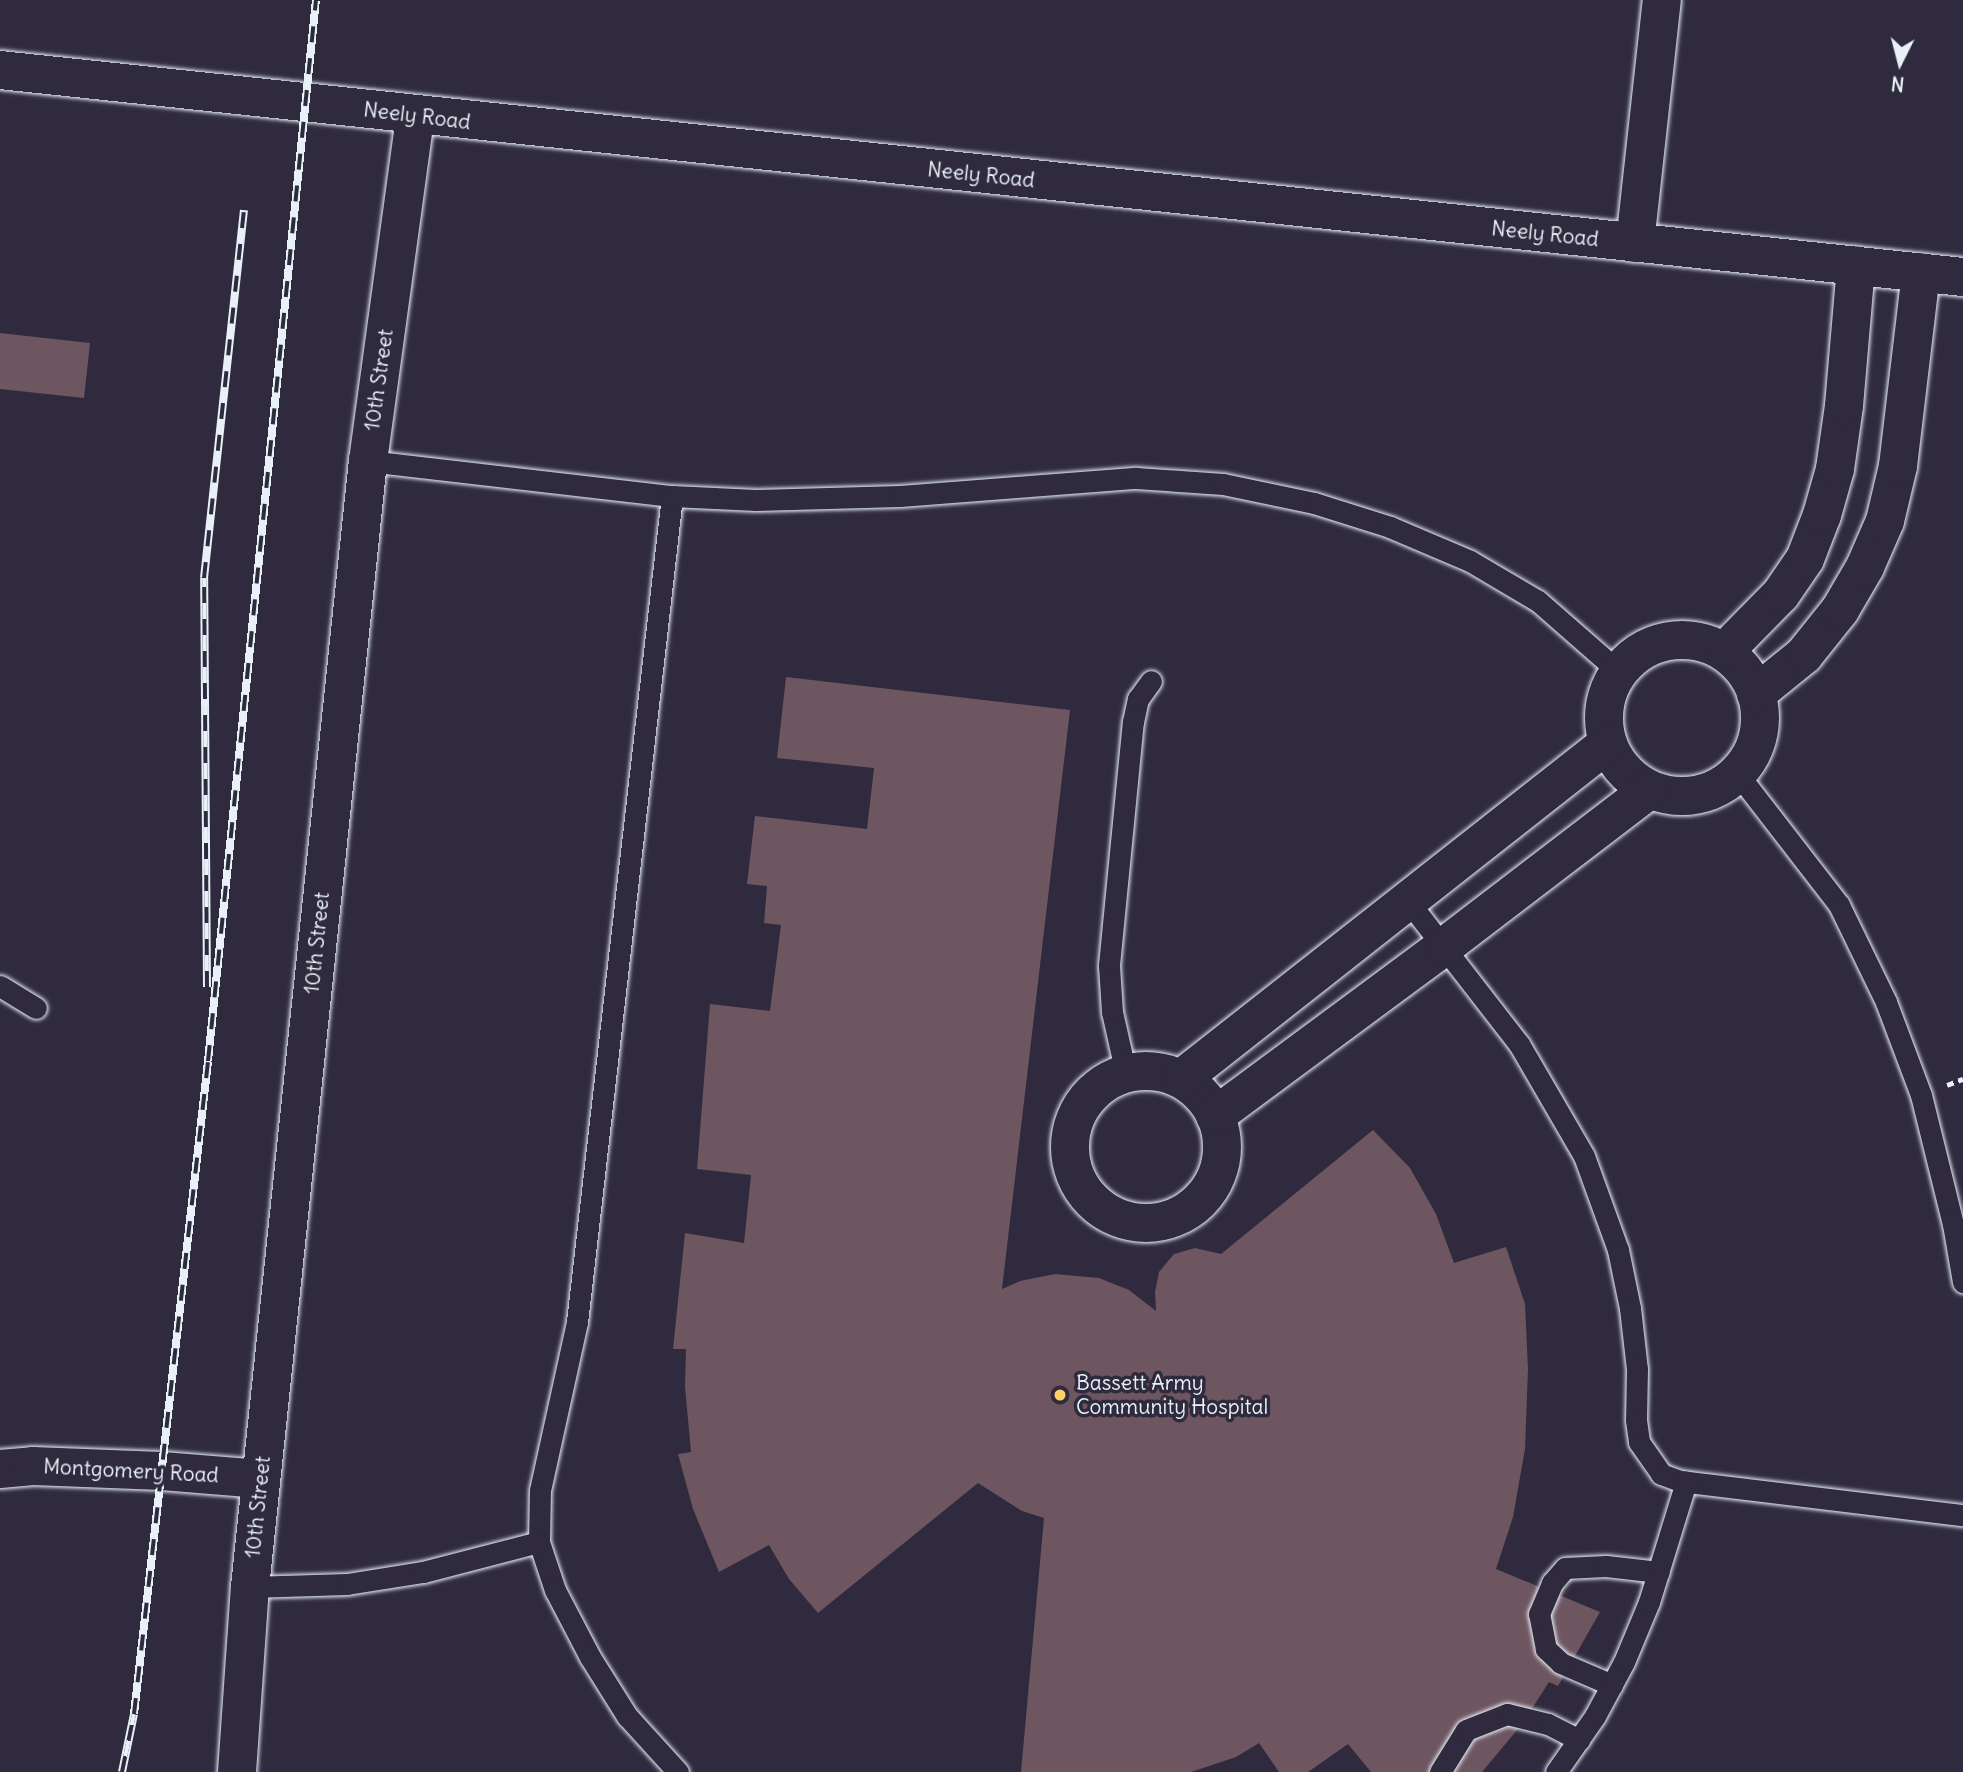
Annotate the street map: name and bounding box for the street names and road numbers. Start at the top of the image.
street label: Neely Road [362,97,472,135]
street label: Neely Road [926,157,1036,193]
street label: Neely Road [1490,216,1600,252]
street label: 10th Street [359,328,399,432]
street label: 10th Street [299,891,335,995]
street label: Montgomery Road [43,1454,219,1488]
street label: 10th Street [240,1455,276,1559]

